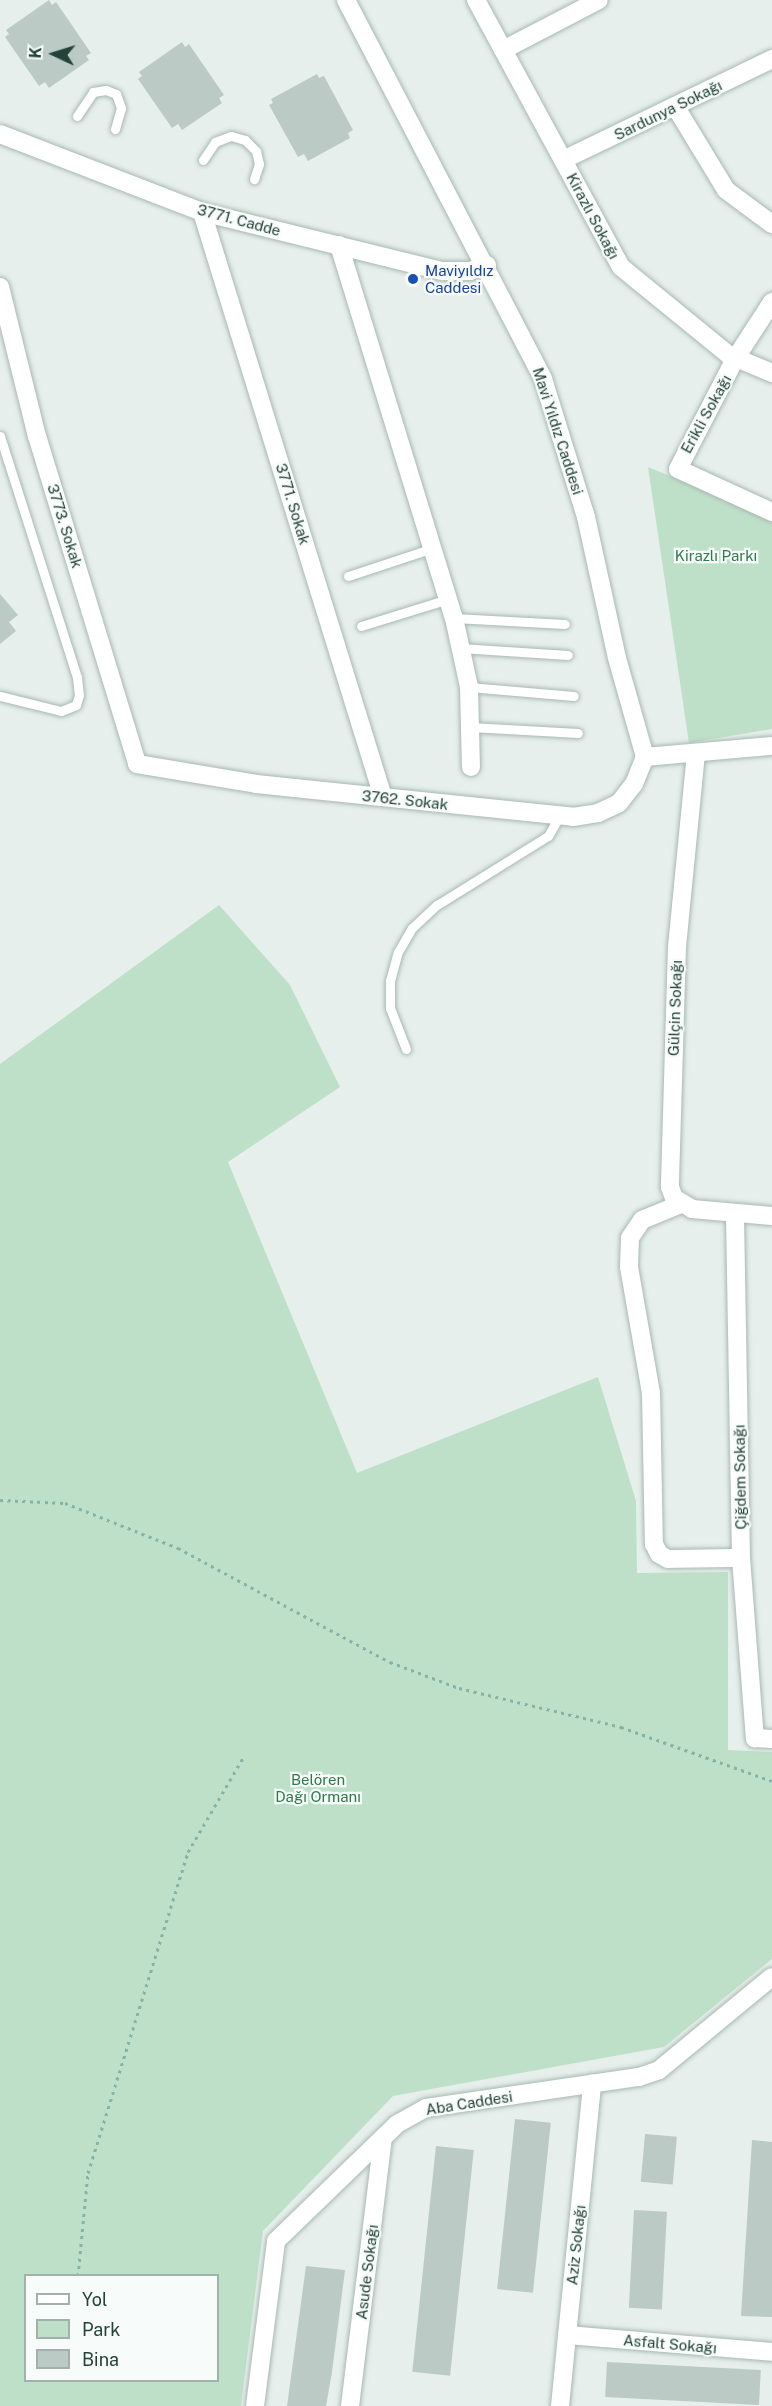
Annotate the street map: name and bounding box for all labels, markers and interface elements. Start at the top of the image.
north arrow [24,24,84,84]
text: K [26,46,45,59]
street label: Sardunya Sokağı [611,76,725,144]
street label: Kirazlı Sokağı [563,170,623,262]
street label: 3771. Cadde [195,200,283,240]
place label: Maviyıldız Caddesi [425,261,493,296]
marker: Maviyıldız Caddesi [406,272,420,286]
street label: Mavi Yıldız Caddesi [529,365,587,497]
street label: Erikli Sokağı [677,372,735,456]
street label: 3771. Sokak [272,461,314,547]
street label: 3773. Sokak [44,482,86,570]
park label: Kirazlı Parkı [675,547,757,565]
street label: 3762. Sokak [361,787,449,813]
street label: Gülçin Sokağı [664,960,686,1056]
street label: Çiğdem Sokağı [730,1424,750,1530]
park label: Belören Dağı Ormanı [275,1770,361,1805]
street label: Aba Caddesi [424,2087,514,2119]
street label: Aziz Sokağı [563,2204,589,2286]
street label: Asude Sokağı [352,2223,382,2321]
legend [24,2274,219,2382]
text: Yol [82,2289,107,2310]
text: Park [82,2319,120,2340]
street label: Asfalt Sokağı [623,2331,717,2357]
text: Bina [82,2349,119,2370]

